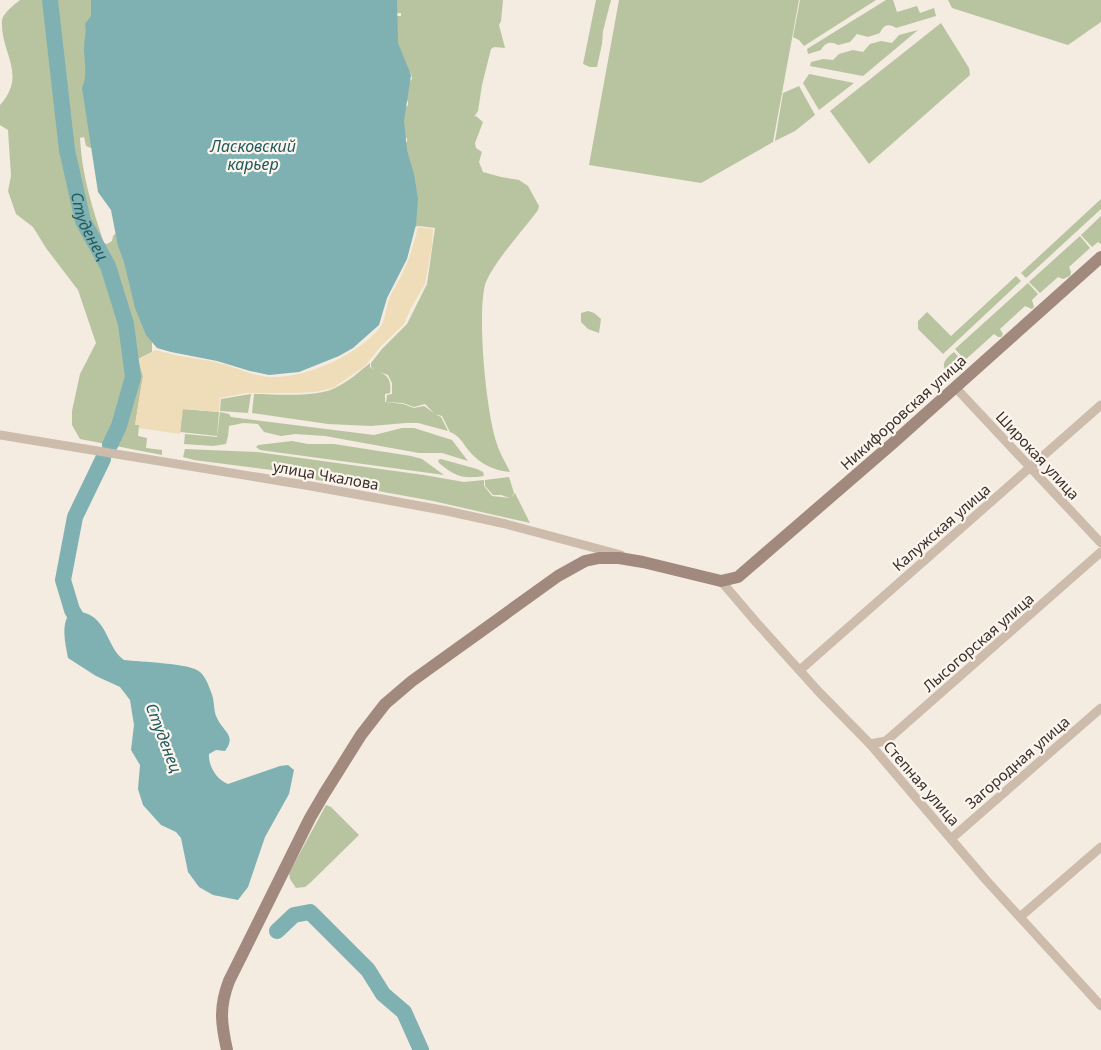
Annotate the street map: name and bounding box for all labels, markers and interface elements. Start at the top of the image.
water label: Ласковский карьер [209,135,296,175]
water label: Студенец [66,190,114,265]
street label: Никифоровская улица [836,350,970,474]
street label: Широкая улица [992,407,1084,503]
street label: улица Чкалова [272,456,380,494]
street label: Калужская улица [888,479,994,575]
street label: Лысогорская улица [918,588,1038,696]
water label: Студенец [141,700,187,776]
street label: Загородная улица [961,711,1073,813]
street label: Степная улица [880,736,964,830]

